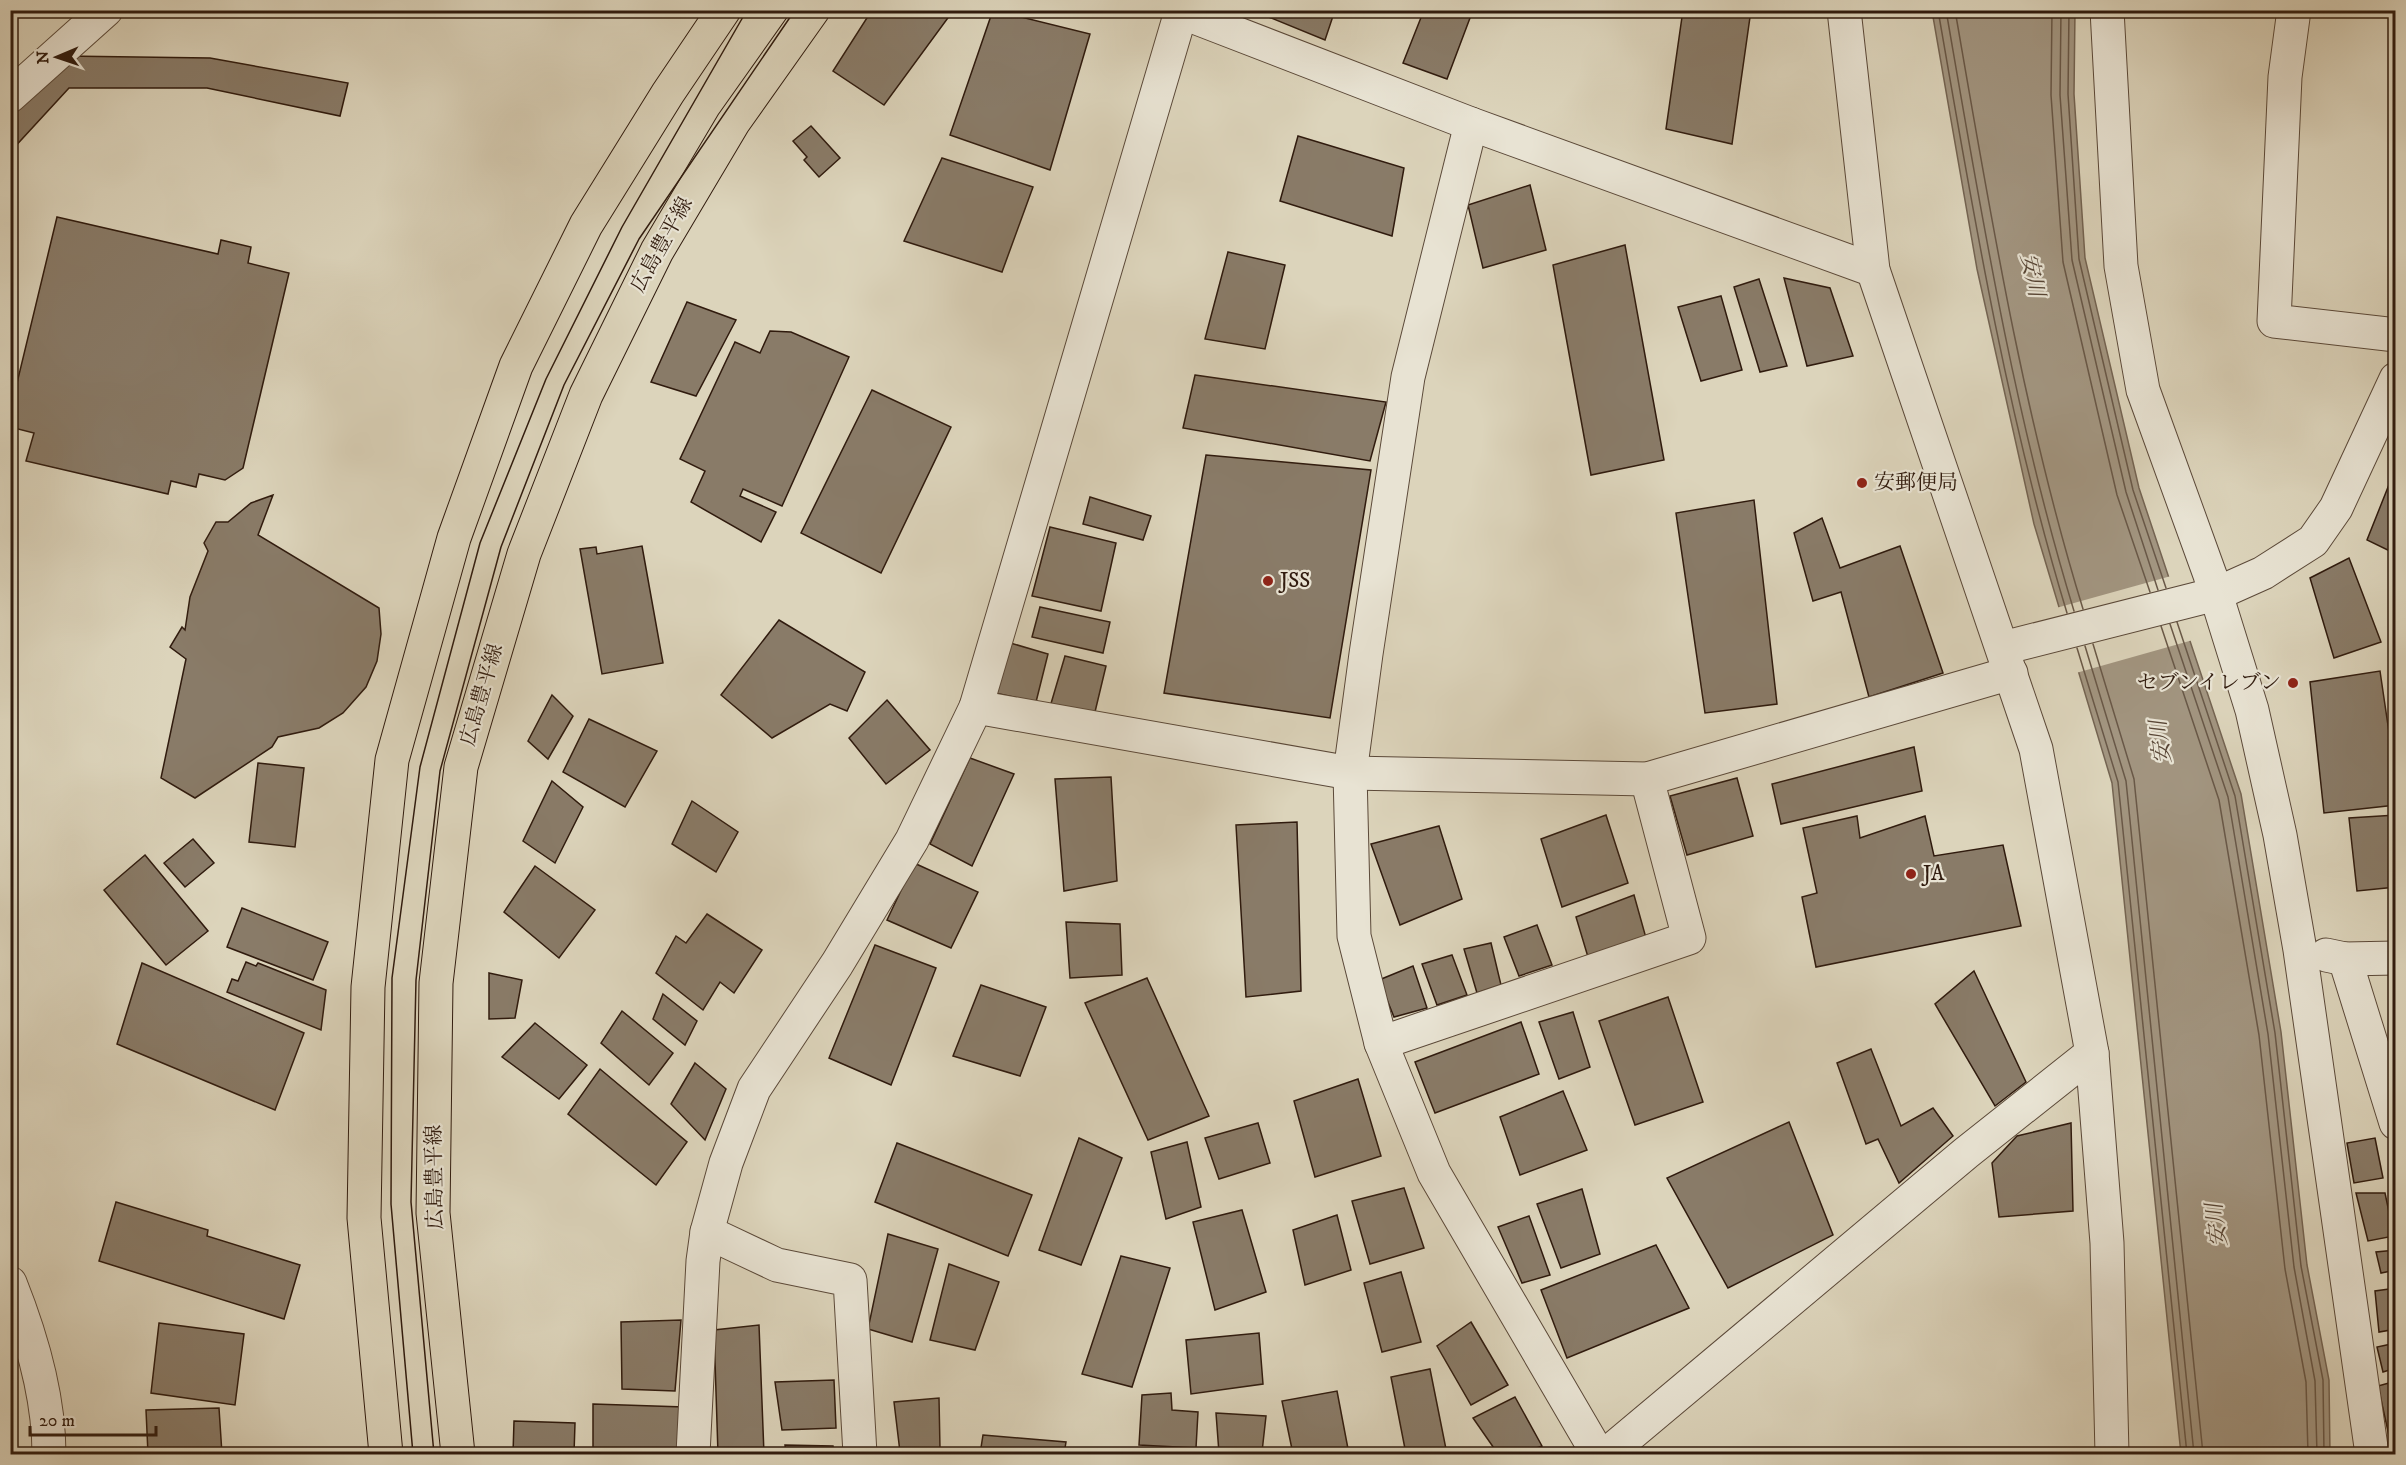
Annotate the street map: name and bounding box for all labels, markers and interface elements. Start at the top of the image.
north arrow [27,27,87,87]
text: N [33,51,53,64]
street label: 広島豊平線 [625,193,699,297]
water label: 安川 [2014,251,2050,301]
place label: 安郵便局 [1874,470,1958,496]
marker: 安郵便局 [1855,476,1869,490]
place label: JSS [1278,568,1310,594]
marker: JSS [1261,574,1275,588]
street label: 広島豊平線 [455,641,509,749]
place label: セブンイレブン [2137,670,2281,696]
marker: セブンイレブン [2286,676,2300,690]
water label: 安川 [2145,717,2177,765]
place label: JA [1921,861,1945,887]
marker: JA [1904,867,1918,881]
street label: 広島豊平線 [421,1124,449,1230]
water label: 安川 [2201,1200,2233,1248]
scale bar [30,1399,156,1437]
text: 20 m [39,1410,75,1432]

